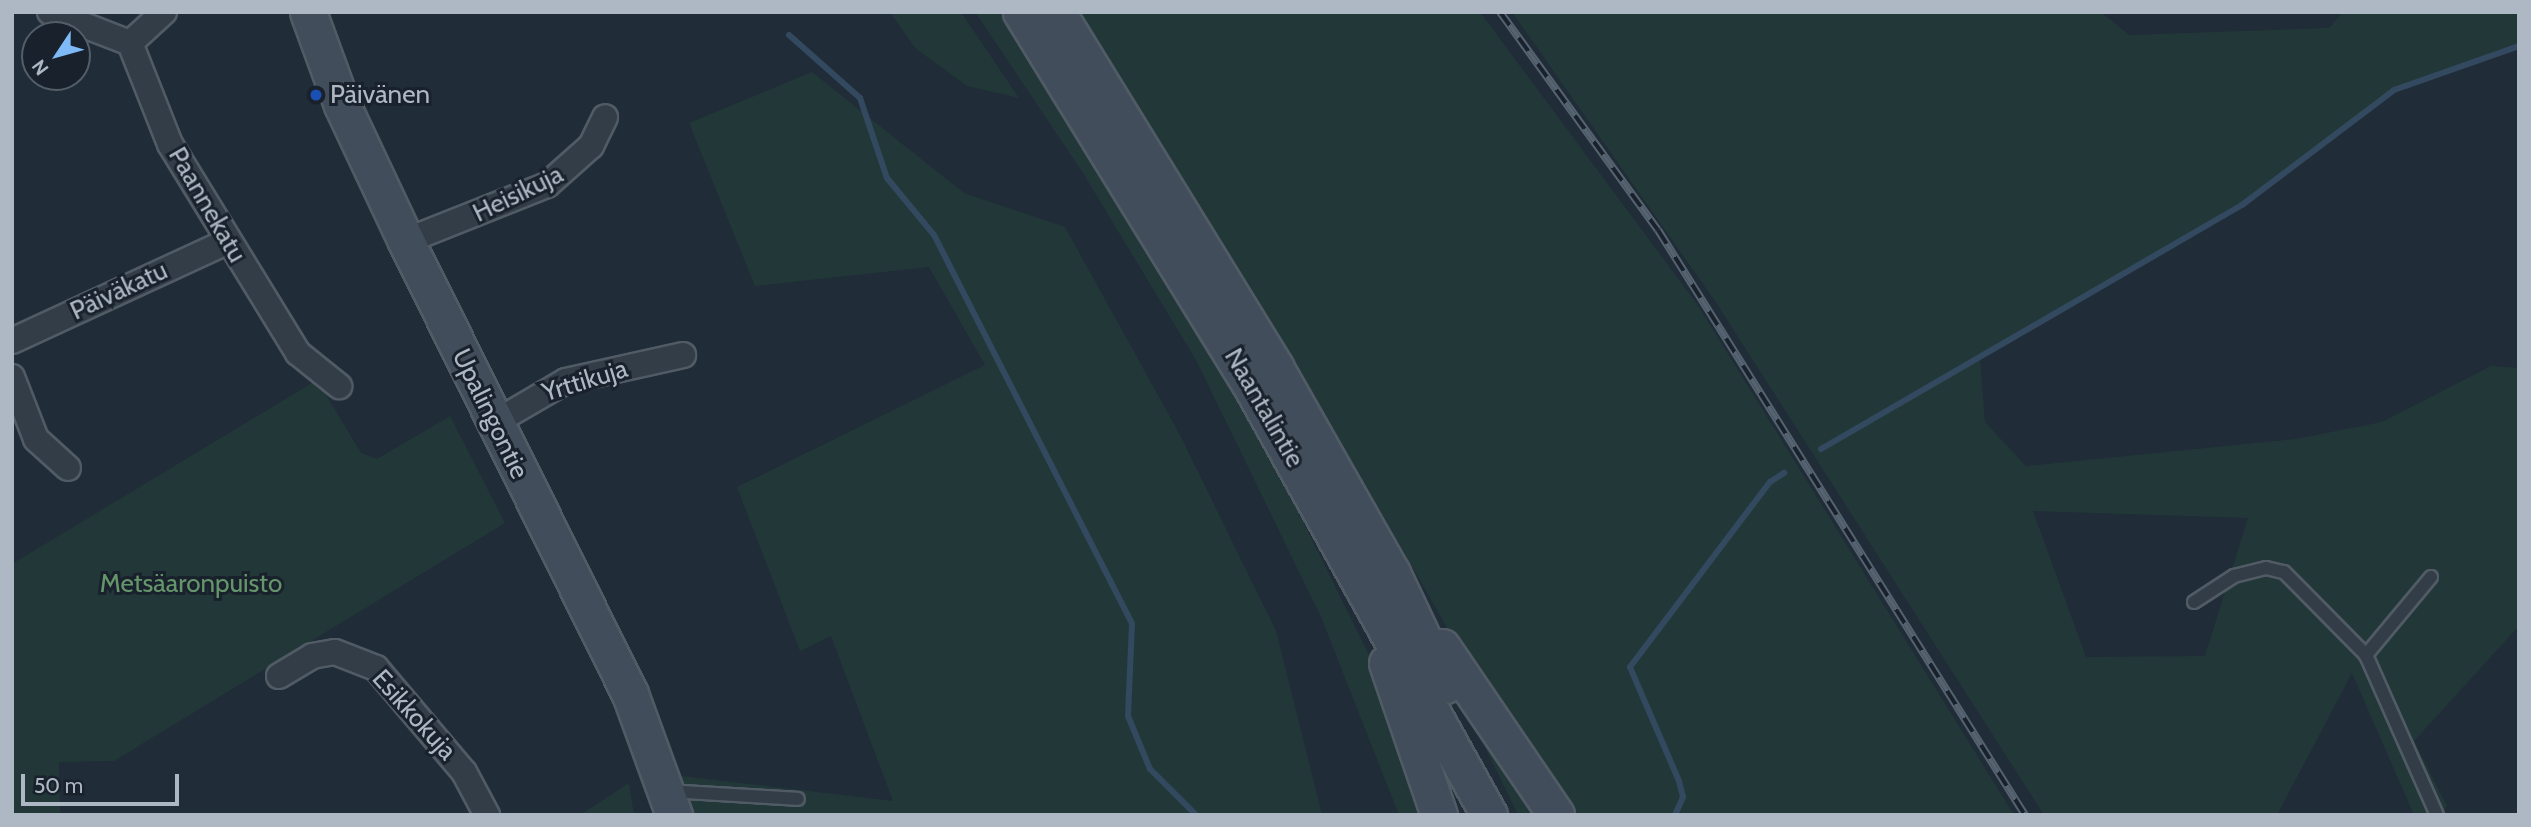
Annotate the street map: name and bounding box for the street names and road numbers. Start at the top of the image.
street label: Paannekatu [161,142,253,268]
street label: Heisikuja [468,159,568,229]
street label: Päiväkatu [65,255,173,327]
street label: Naantalintie [1217,343,1311,473]
street label: Upalingontie [445,344,535,484]
street label: Yrttikuja [539,353,631,409]
street label: Esikkokuja [365,663,463,767]

